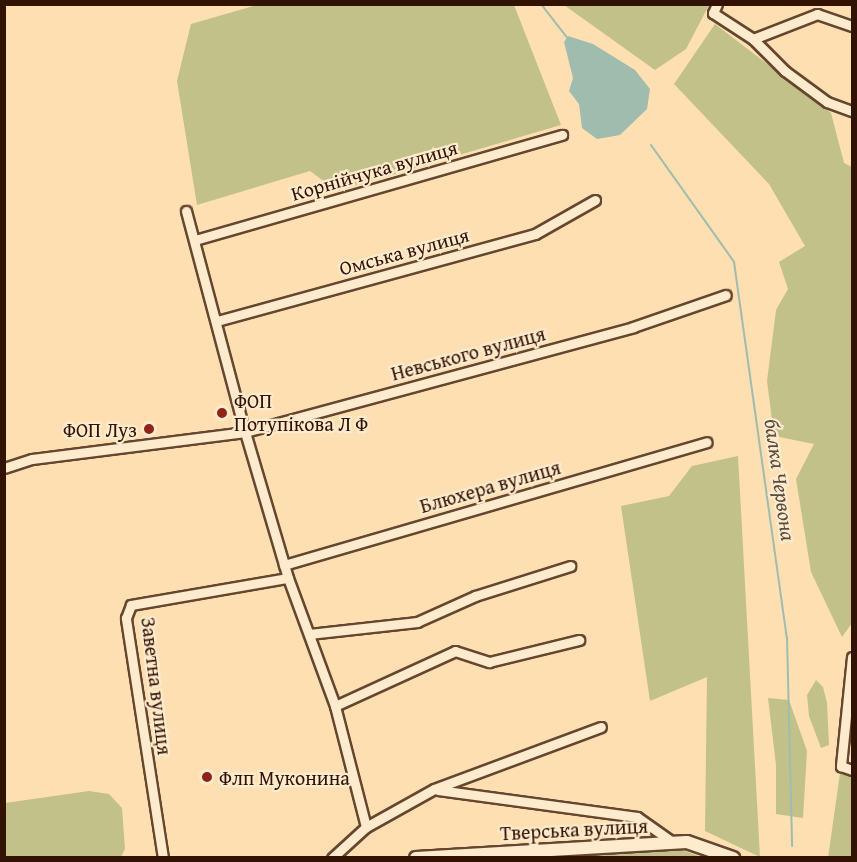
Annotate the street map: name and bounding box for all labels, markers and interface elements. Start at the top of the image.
street label: Корнійчука вулиця [288,135,460,205]
street label: Омська вулиця [336,222,472,280]
street label: Невського вулиця [388,321,548,385]
place label: ФОП Потупікова Л Ф [234,389,368,436]
marker: ФОП Потупікова Л Ф [215,406,229,420]
place label: ФОП Луз [63,417,137,441]
water label: балка Червона [759,418,801,542]
marker: ФОП Луз [142,422,156,436]
street label: Блюхера вулиця [417,454,563,518]
street label: Заветна вулиця [137,616,177,756]
place label: Флп Муконина [219,765,350,789]
marker: Флп Муконина [200,770,214,784]
street label: Тверська вулиця [499,813,649,845]

